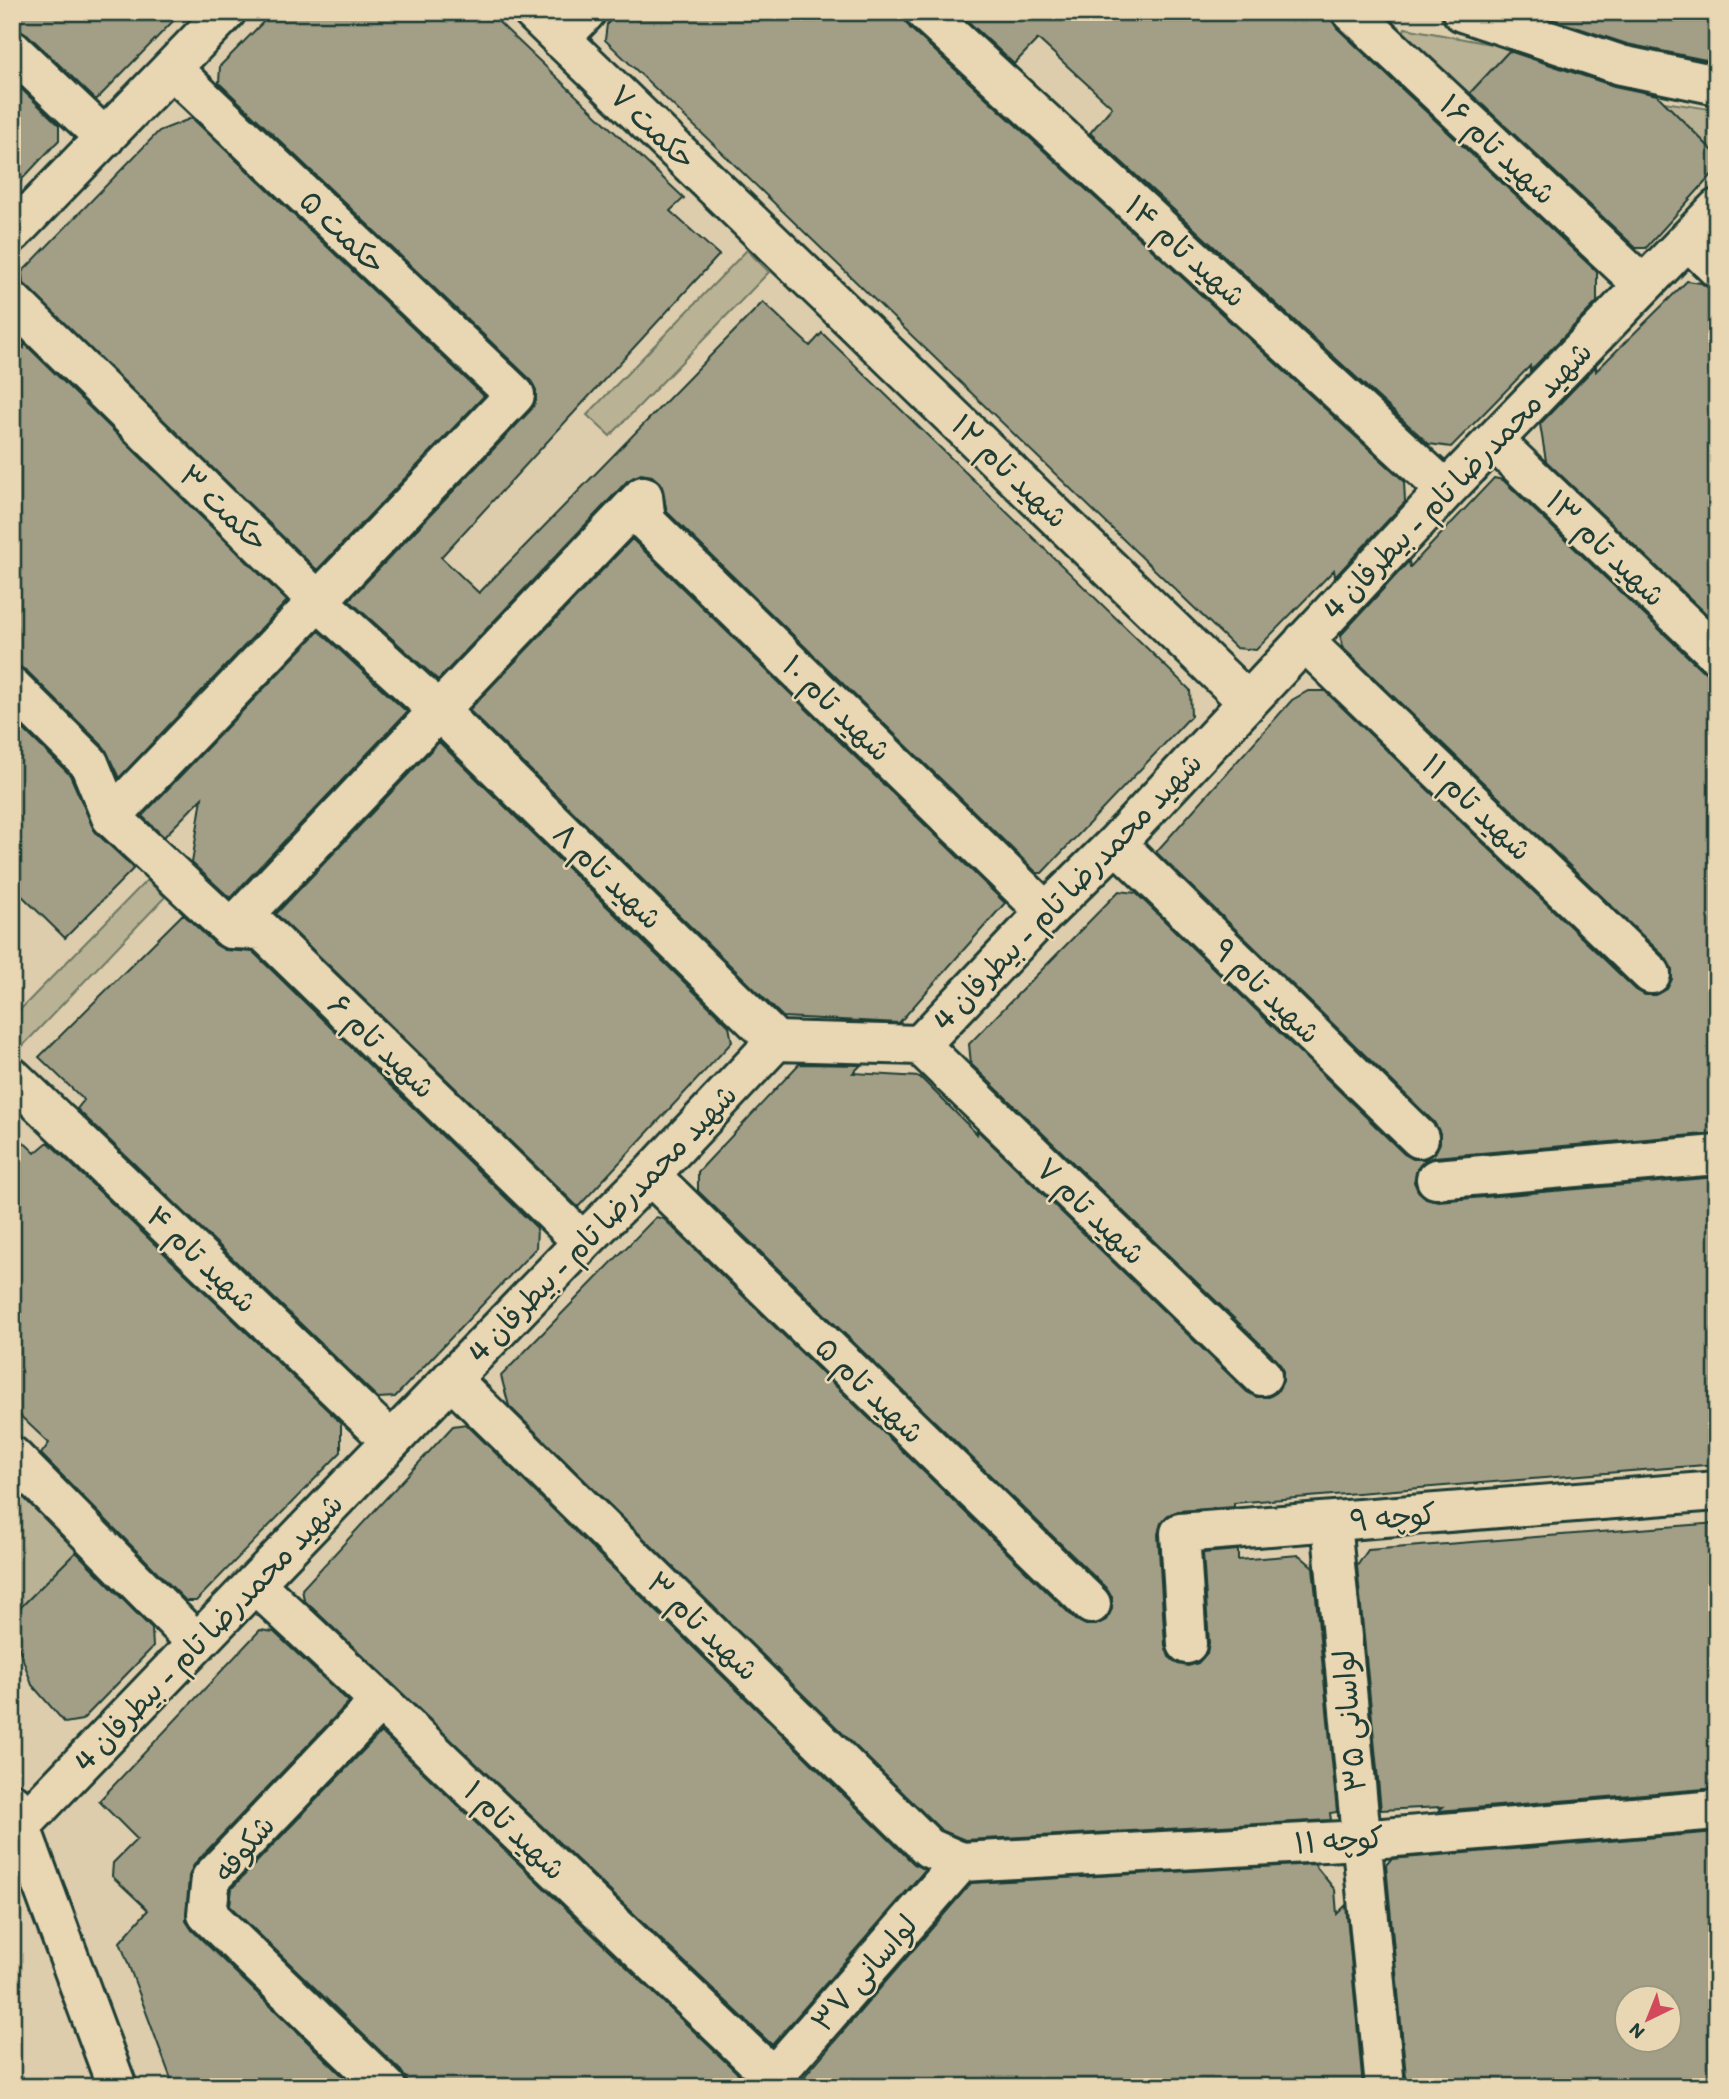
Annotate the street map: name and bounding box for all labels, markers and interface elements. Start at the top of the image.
street label: حکمت ۷ [602,77,704,177]
street label: شهید تام ۱۶ [1429,86,1564,215]
street label: حکمت ۵ [292,182,394,282]
street label: شهید تام ۱۴ [1115,187,1254,318]
street label: شهید محمدرضا تام - بیطرفان 4 [1314,333,1603,630]
street label: شهید تام ۱۲ [941,406,1076,539]
street label: حکمت ۳ [172,457,276,559]
street label: شهید تام ۱۳ [1536,482,1674,617]
street label: شهید تام ۱۰ [772,647,899,772]
street label: شهید محمدرضا تام - بیطرفان 4 [924,744,1213,1041]
street label: شهید تام ۱۱ [1411,746,1540,871]
street label: شهید تام ۸ [543,815,670,940]
street label: شهید تام ۹ [1203,931,1329,1054]
street label: شهید تام ۶ [318,986,443,1109]
street label: شهید محمدرضا تام - بیطرفان 4 [459,1076,748,1373]
street label: شهید تام ۷ [1026,1150,1154,1275]
street label: شهید تام ۴ [136,1197,265,1324]
street label: شهید تام ۵ [805,1329,932,1454]
street label: شهید محمدرضا تام - بیطرفان 4 [65,1485,354,1782]
street label: کوچه ۹ [1348,1495,1438,1540]
street label: شهید تام ۳ [636,1564,767,1691]
street label: لواسانی ۳۵ [1324,1648,1375,1794]
street label: شهید تام ۱ [453,1772,574,1891]
street label: شکوفه [205,1807,283,1889]
street label: کوچه ۱۱ [1293,1818,1385,1863]
street label: لواسانی ۳۷ [803,1907,926,2040]
north arrow [1614,1983,1684,2054]
text: N [1624,2018,1649,2044]

